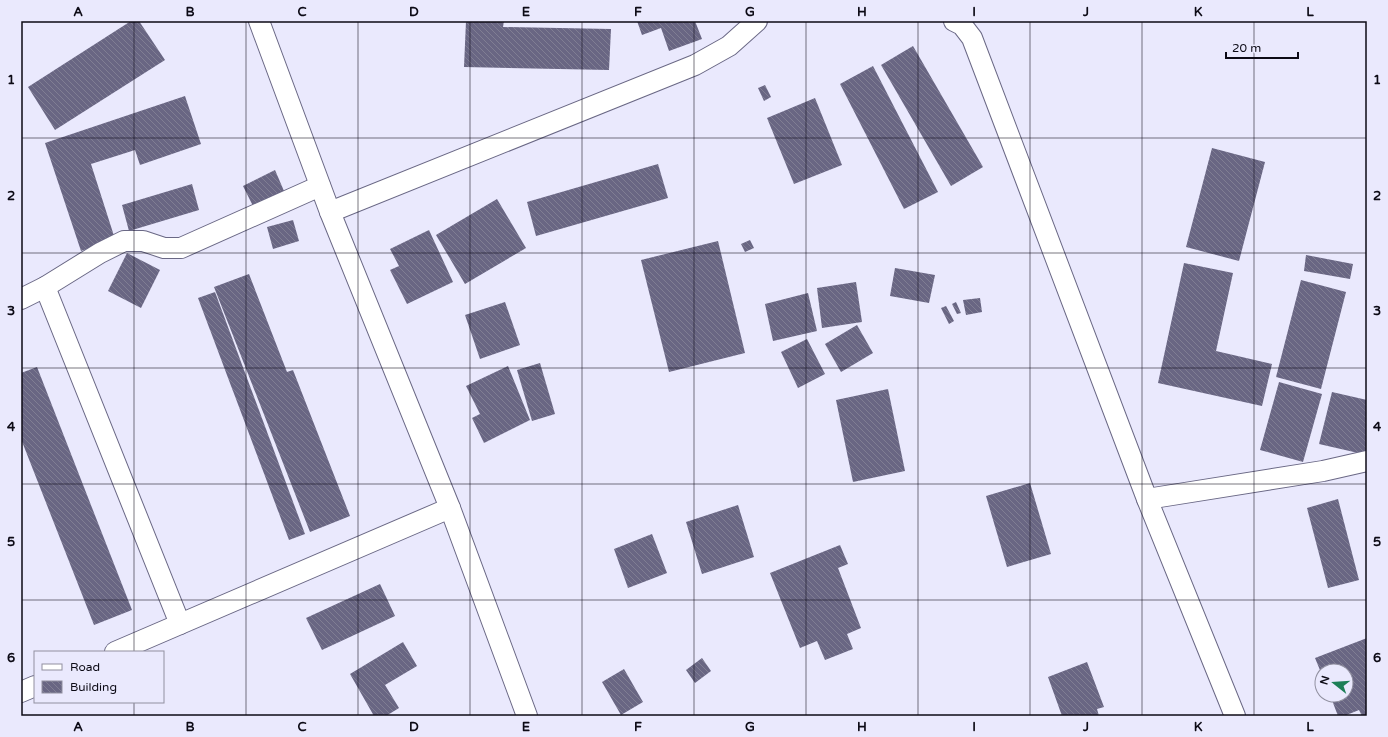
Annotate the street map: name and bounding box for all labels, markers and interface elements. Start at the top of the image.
text: A [73,4,83,20]
text: B [185,4,195,20]
text: C [297,4,307,20]
text: D [409,4,419,20]
text: E [522,4,530,20]
text: F [634,4,642,20]
text: G [745,4,755,20]
text: H [857,4,867,20]
text: I [972,4,976,20]
text: J [1082,4,1089,20]
text: K [1194,4,1203,20]
text: L [1306,4,1314,20]
scale bar [1226,34,1298,60]
text: 20 m [1232,41,1261,55]
text: 1 [7,72,15,88]
text: 1 [1373,72,1381,88]
text: 2 [7,188,15,204]
text: 2 [1373,188,1381,204]
text: 3 [7,303,15,319]
text: 3 [1373,303,1381,319]
text: 4 [7,419,16,435]
text: 4 [1373,419,1382,435]
text: 5 [7,534,15,550]
text: 5 [1373,534,1381,550]
text: 6 [7,650,15,666]
text: 6 [1373,650,1381,666]
legend [34,651,164,703]
text: Road [70,660,100,674]
north arrow [1314,663,1354,703]
text: N [1317,674,1332,686]
text: Building [70,680,117,694]
text: A [73,719,83,735]
text: B [185,719,195,735]
text: C [297,719,307,735]
text: D [409,719,419,735]
text: E [522,719,530,735]
text: F [634,719,642,735]
text: G [745,719,755,735]
text: H [857,719,867,735]
text: I [972,719,976,735]
text: J [1082,719,1089,735]
text: K [1194,719,1203,735]
text: L [1306,719,1314,735]

